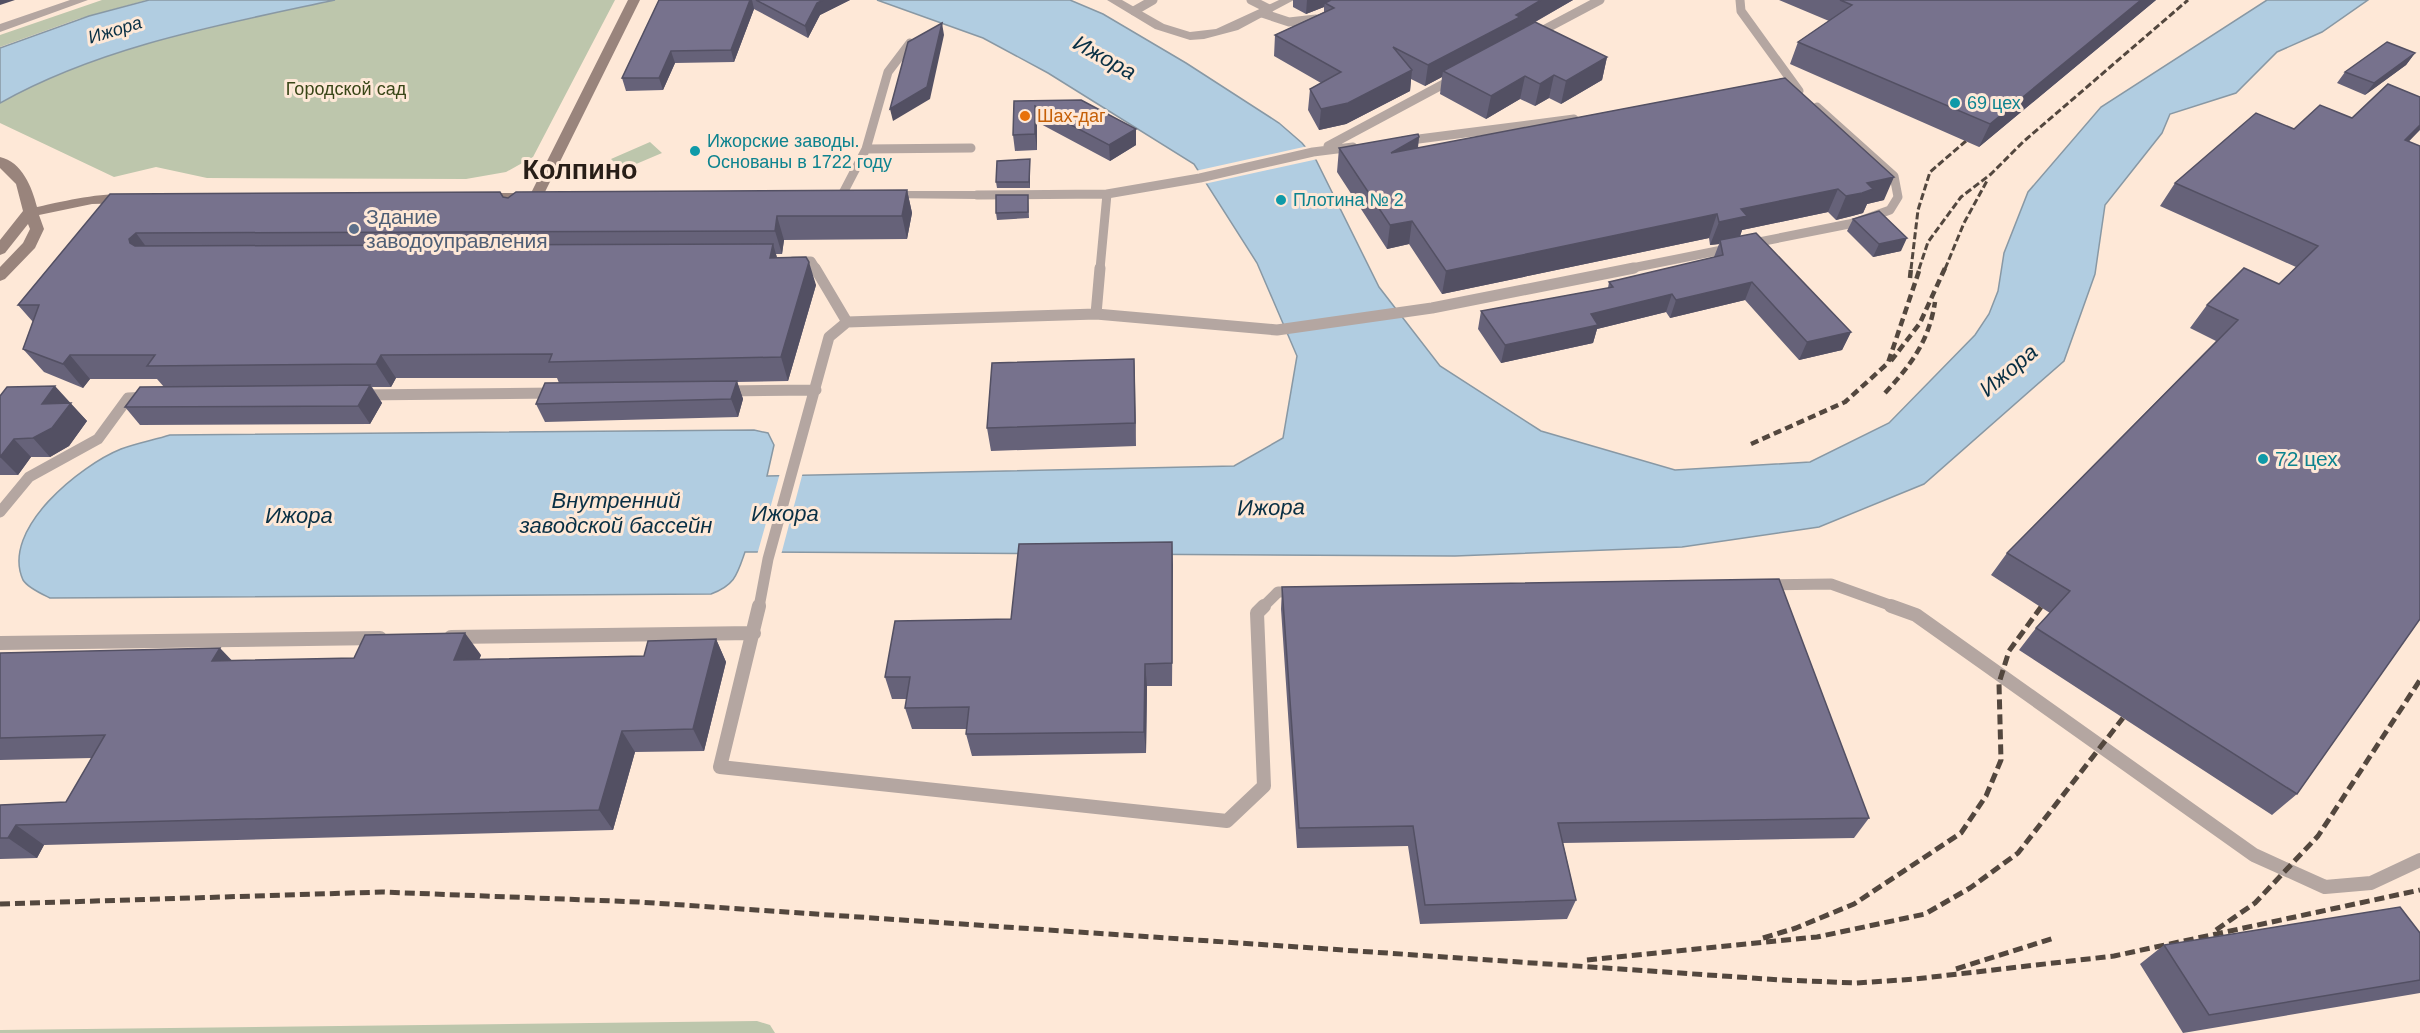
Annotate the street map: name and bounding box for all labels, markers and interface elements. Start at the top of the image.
water label: Ижора [86,12,144,48]
water label: Ижора [1069,30,1140,85]
park label: Городской сад [286,79,407,99]
place label: 69 цех [1967,93,2021,113]
marker: 69 цех [1948,96,1962,110]
place label: Шах-даг [1037,106,1106,126]
marker: Шах-даг [1018,109,1032,123]
place label: Ижорские заводы. Основаны в 1722 году [707,131,892,172]
marker: Ижорские заводы. Основаны в 1722 году [688,144,702,158]
district label: Колпино [522,155,638,185]
place label: Плотина № 2 [1293,190,1404,210]
marker: Плотина № 2 [1274,193,1288,207]
place label: Здание заводоуправления [366,205,548,252]
marker: Здание заводоуправления [347,222,361,236]
water label: Ижора [1974,339,2042,402]
place label: 72 цех [2275,447,2338,470]
marker: 72 цех [2256,452,2270,466]
water label: Внутренний заводской бассейн [519,488,712,538]
water label: Ижора [1237,494,1305,521]
water label: Ижора [751,501,819,526]
water label: Ижора [265,503,333,528]

